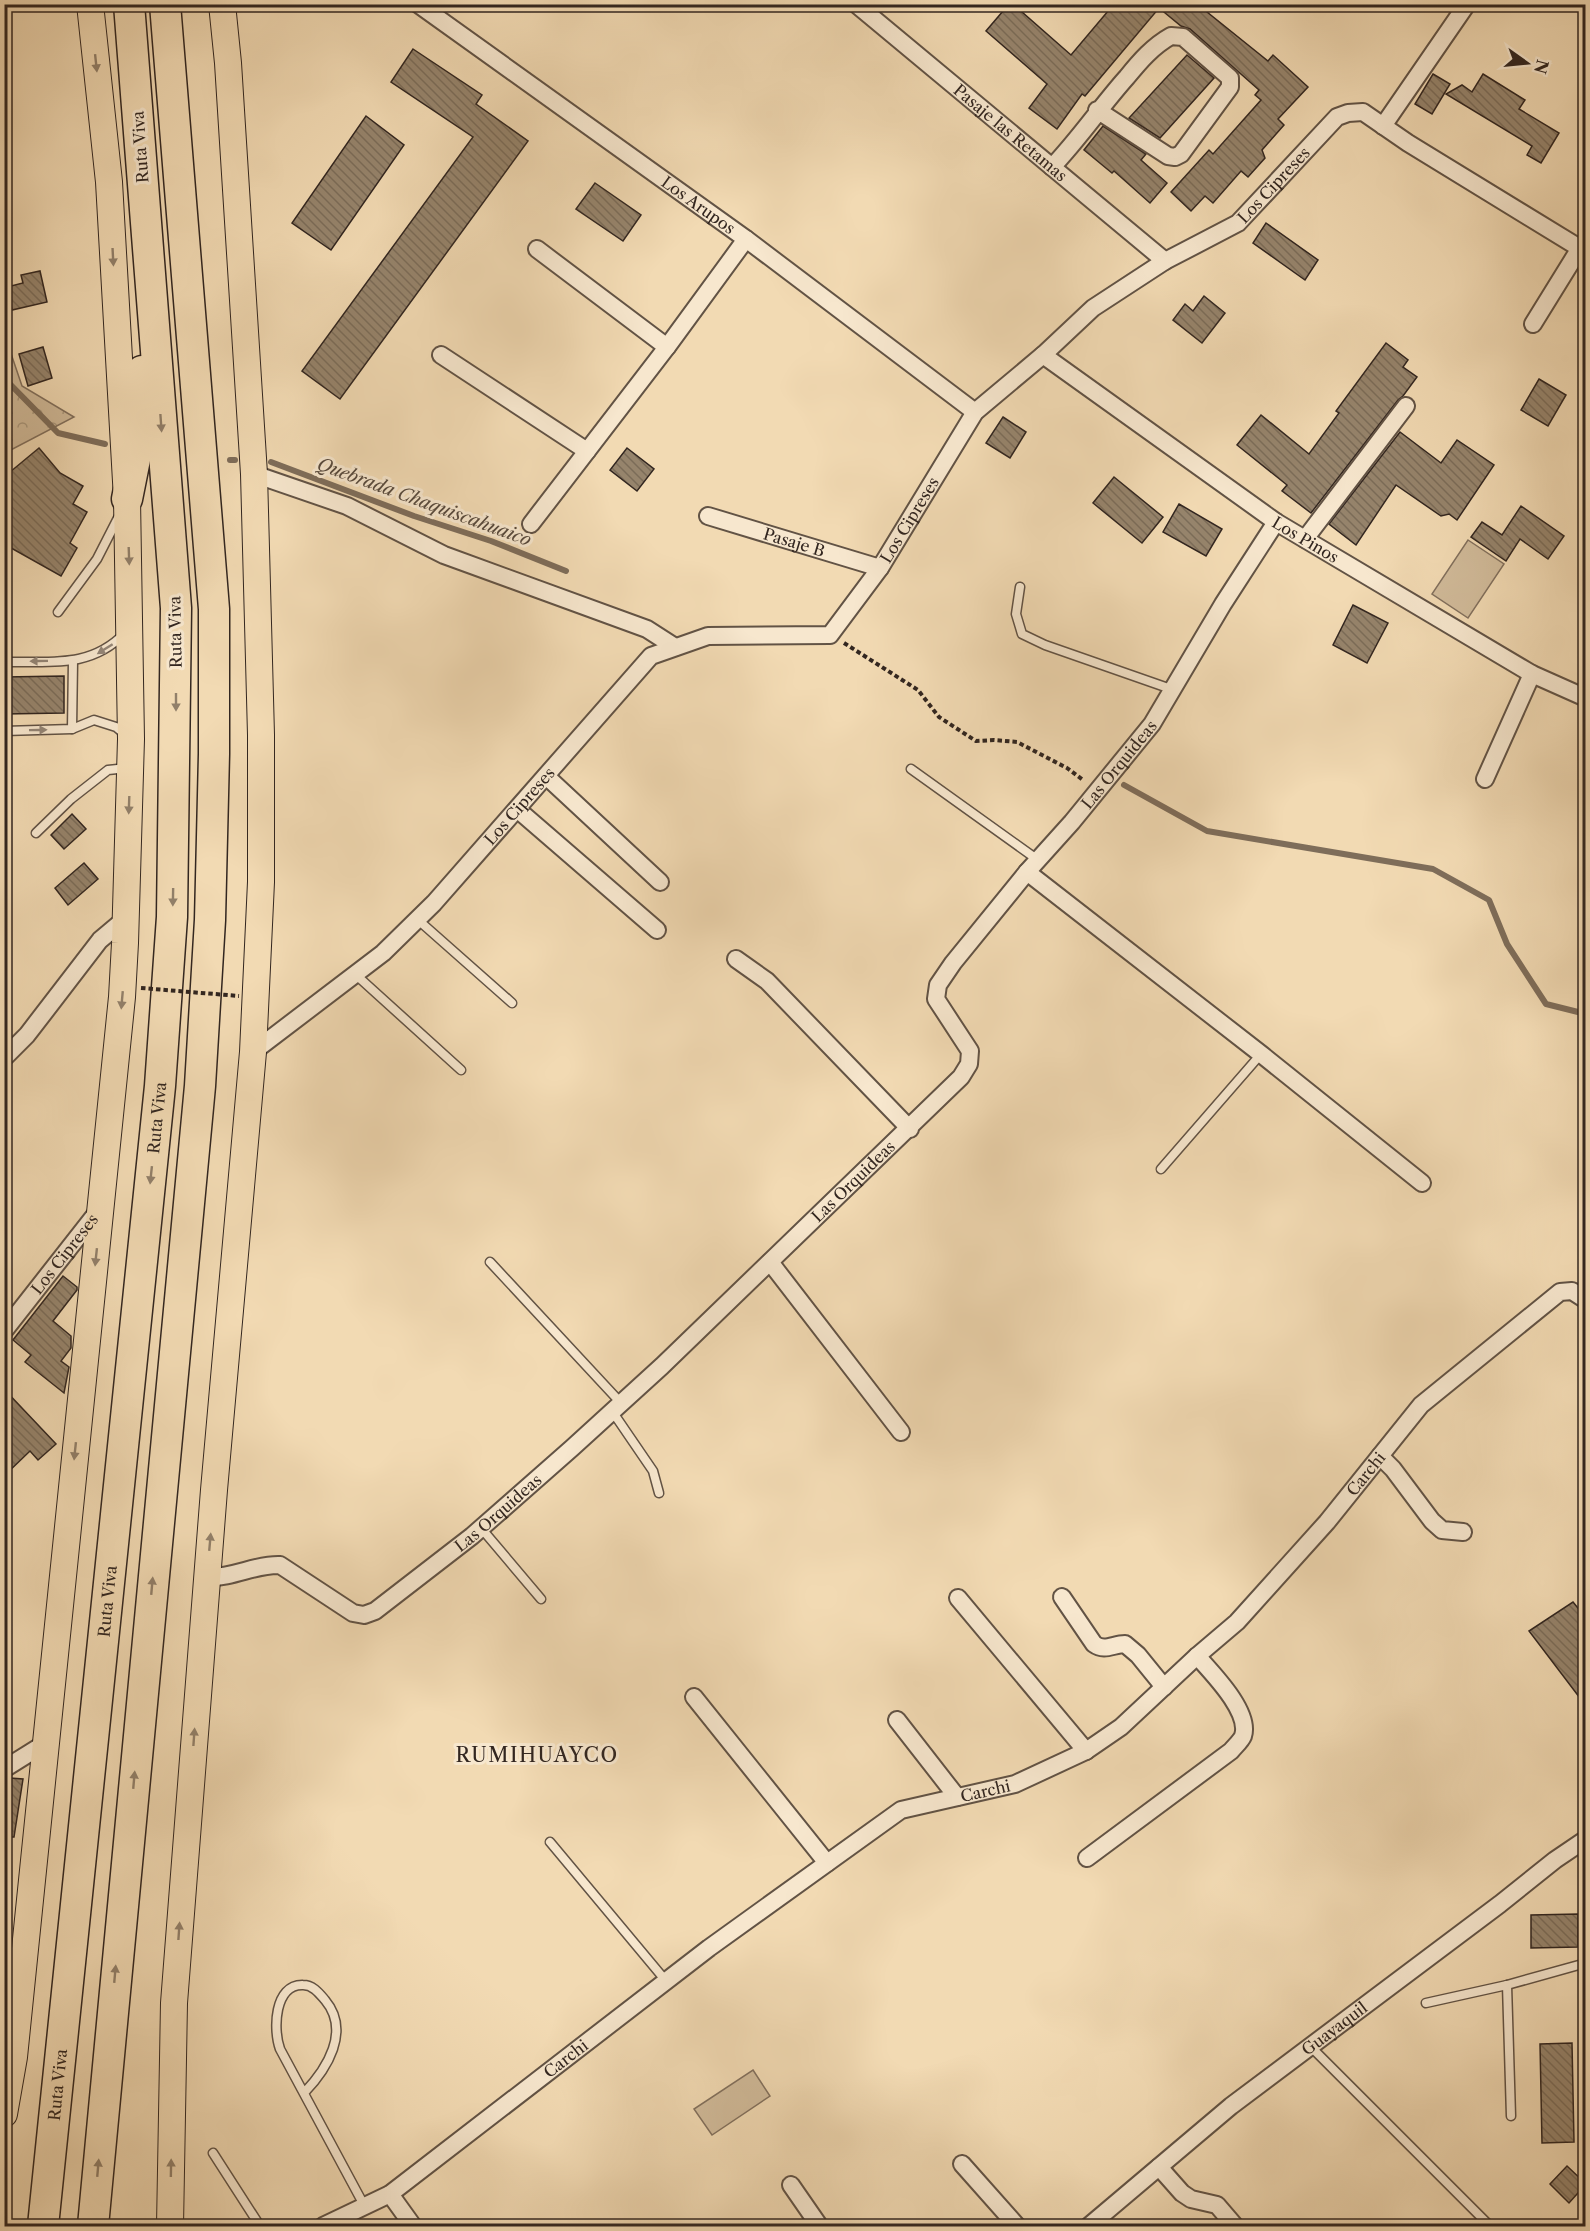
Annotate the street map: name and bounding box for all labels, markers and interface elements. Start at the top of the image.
north arrow [1497,33,1557,93]
one-way arrow [92,53,101,72]
text: N [1530,58,1553,76]
street label: Pasaje las Retamas [950,80,1071,185]
street label: Ruta Viva [127,110,152,184]
street label: Los Cipreses [1233,143,1314,227]
street label: Los Arupos [658,172,739,238]
one-way arrow [109,247,118,266]
one-way arrow [156,414,166,433]
water label: Quebrada Chaquiscahuaico [314,453,534,551]
street label: Los Cipreses [876,473,943,566]
street label: Los Pinos [1269,512,1342,567]
street label: Pasaje B [761,523,827,561]
one-way arrow [124,547,134,566]
street label: Ruta Viva [164,595,186,668]
one-way arrow [97,644,113,655]
one-way arrow [29,657,48,666]
one-way arrow [171,692,181,711]
street label: Las Orquideas [1077,716,1161,813]
one-way arrow [29,725,48,735]
street label: Los Cipreses [480,763,559,849]
one-way arrow [125,796,134,815]
one-way arrow [168,887,178,906]
one-way arrow [117,991,126,1010]
street label: Ruta Viva [143,1080,170,1155]
street label: Las Orquideas [807,1136,899,1226]
one-way arrow [146,1165,156,1184]
street label: Los Cipreses [27,1210,102,1298]
one-way arrow [91,1247,101,1266]
one-way arrow [70,1441,80,1460]
street label: Carchi [1342,1448,1389,1500]
street label: Las Orquideas [451,1470,546,1556]
one-way arrow [205,1533,215,1552]
street label: Ruta Viva [93,1564,121,1638]
one-way arrow [147,1576,157,1595]
one-way arrow [190,1727,199,1746]
district label: RUMIHUAYCO [455,1743,619,1767]
one-way arrow [129,1770,139,1789]
street label: Carchi [958,1775,1012,1806]
one-way arrow [174,1922,184,1941]
one-way arrow [110,1964,120,1983]
street label: Guayaquil [1297,1997,1371,2060]
street label: Carchi [539,2035,592,2082]
street label: Ruta Viva [44,2047,71,2122]
one-way arrow [93,2159,103,2178]
one-way arrow [166,2159,175,2178]

